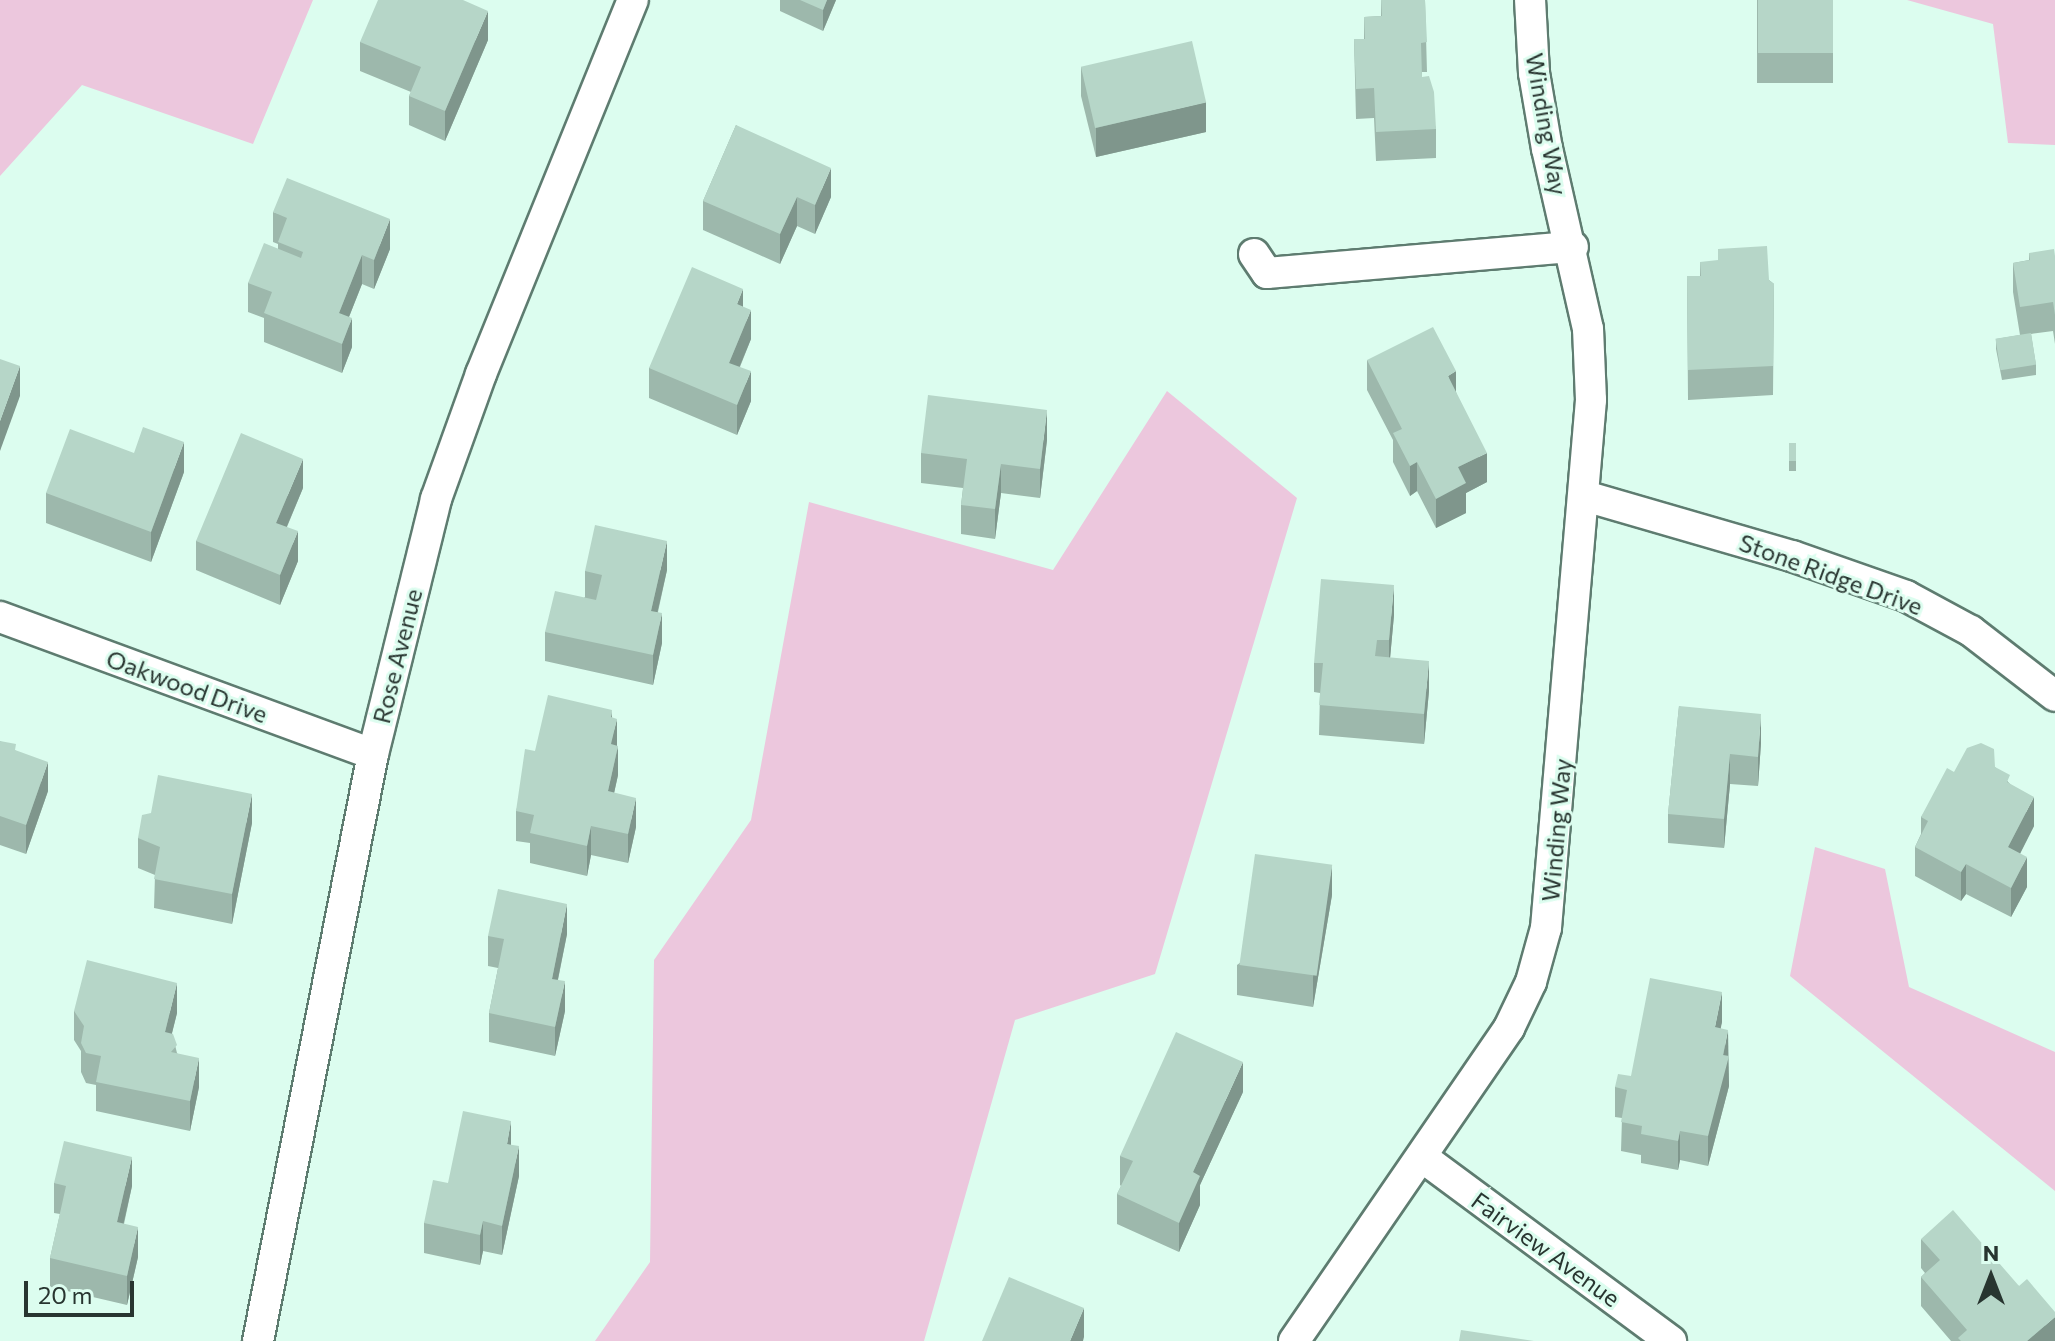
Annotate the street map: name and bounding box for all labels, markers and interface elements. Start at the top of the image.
street label: Winding Way [1520,51,1574,197]
street label: Stone Ridge Drive [1735,527,1927,621]
street label: Rose Avenue [366,586,428,726]
street label: Oakwood Drive [103,644,271,728]
street label: Winding Way [1535,757,1577,903]
street label: Fairview Avenue [1466,1186,1626,1312]
north arrow [1951,1237,2031,1317]
text: N [1983,1239,1999,1266]
scale bar [28,1265,138,1315]
text: 20 m [38,1280,92,1309]

